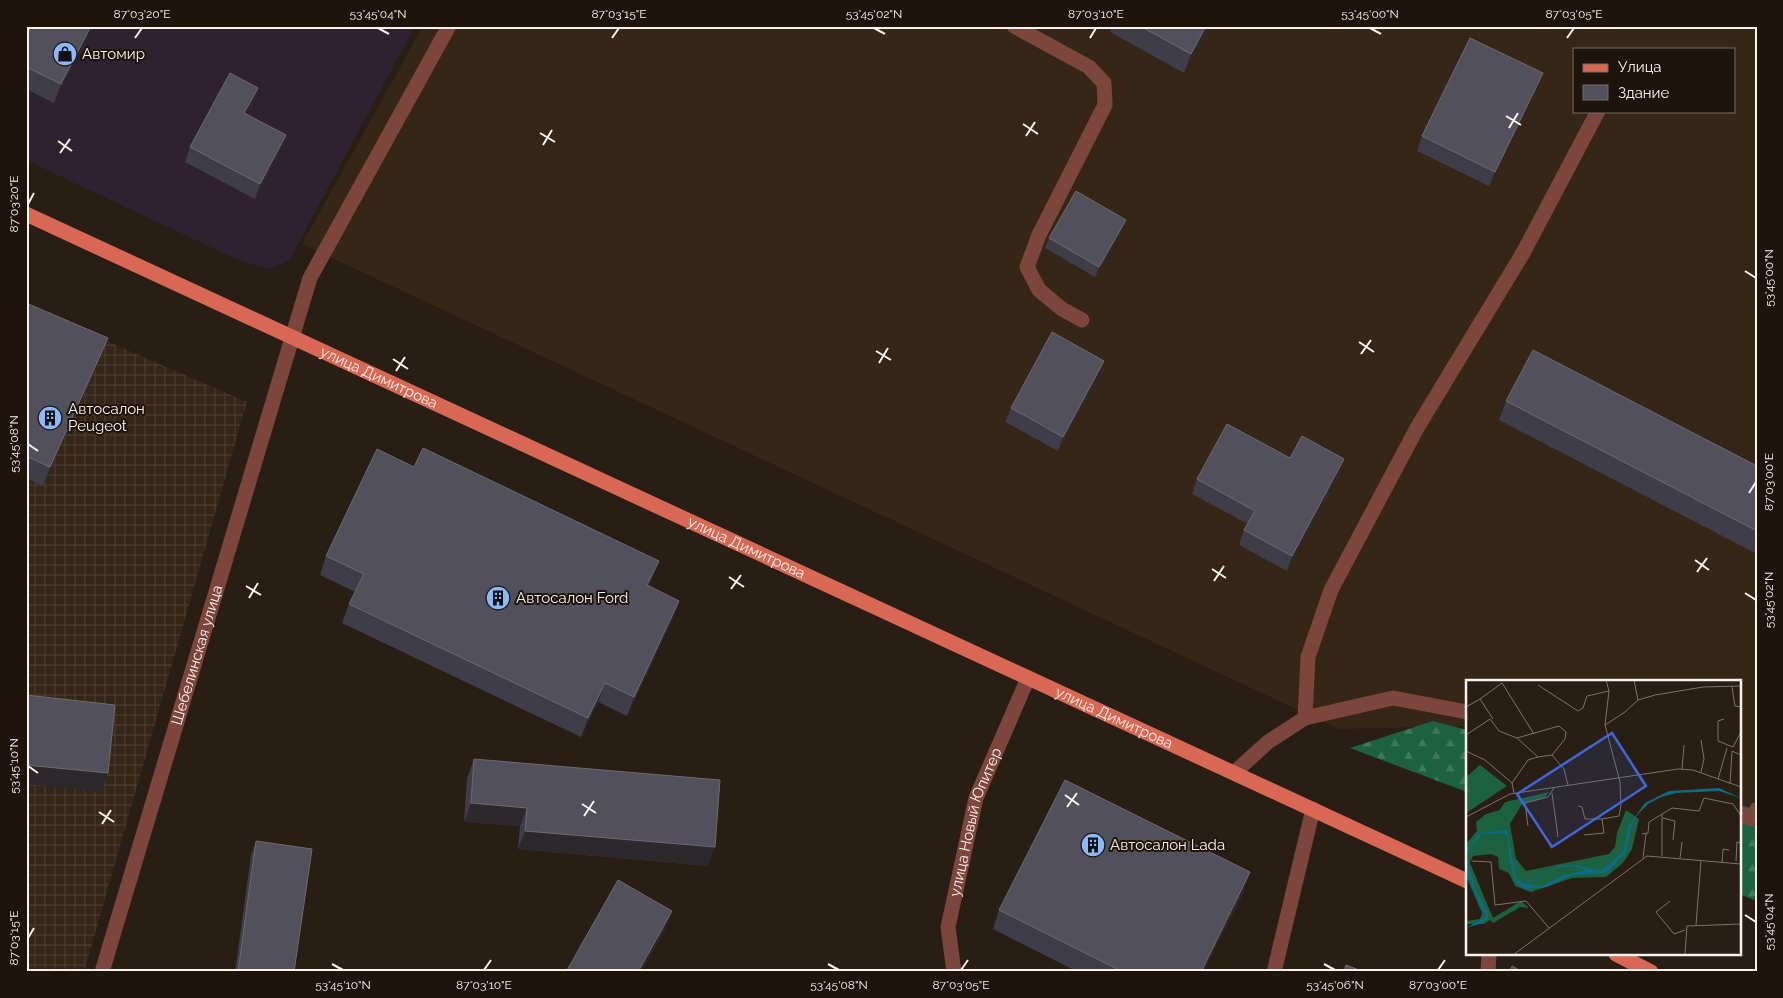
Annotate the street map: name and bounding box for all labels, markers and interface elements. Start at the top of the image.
text: 87°03'20"E [114,7,170,21]
text: 53°45'04"N [350,7,406,21]
text: 87°03'15"E [591,7,647,21]
text: 53°45'02"N [846,7,902,21]
text: 87°03'10"E [1068,7,1124,21]
text: 53°45'00"N [1341,7,1399,21]
text: 87°03'05"E [1545,7,1603,21]
shop icon: Автомир [52,41,78,67]
place label: Автомир [82,45,145,63]
legend [1573,48,1736,112]
text: Улица [1618,58,1662,76]
text: Здание [1618,84,1670,102]
text: 87°03'20"E [7,176,21,232]
text: 53°45'00"N [1762,249,1776,307]
street label: улица Димитрова [317,342,441,412]
place label: Автосалон Peugeot [68,400,145,435]
building icon: Автосалон Peugeot [37,405,63,431]
text: 53°45'08"N [7,415,21,473]
text: 87°03'00"E [1762,453,1776,511]
street label: улица Димитрова [685,513,808,582]
text: 53°45'02"N [1762,572,1776,628]
street label: Шебелинская улица [168,583,226,727]
building icon: Автосалон Ford [485,585,511,611]
place label: Автосалон Ford [516,589,628,607]
inset map [1466,680,1740,956]
street label: улица Димитрова [1052,683,1176,753]
text: 53°45'10"N [7,738,21,794]
street label: улица Новый Юпитер [946,745,1006,898]
building icon: Автосалон Lada [1080,832,1106,858]
place label: Автосалон Lada [1110,836,1225,854]
text: 53°45'04"N [1762,894,1776,950]
text: 87°03'15"E [7,910,21,966]
text: 53°45'10"N [315,978,371,992]
text: 87°03'10"E [456,978,512,992]
text: 53°45'08"N [810,978,868,992]
text: 87°03'05"E [932,978,990,992]
text: 53°45'06"N [1306,978,1364,992]
text: 87°03'00"E [1409,978,1467,992]

